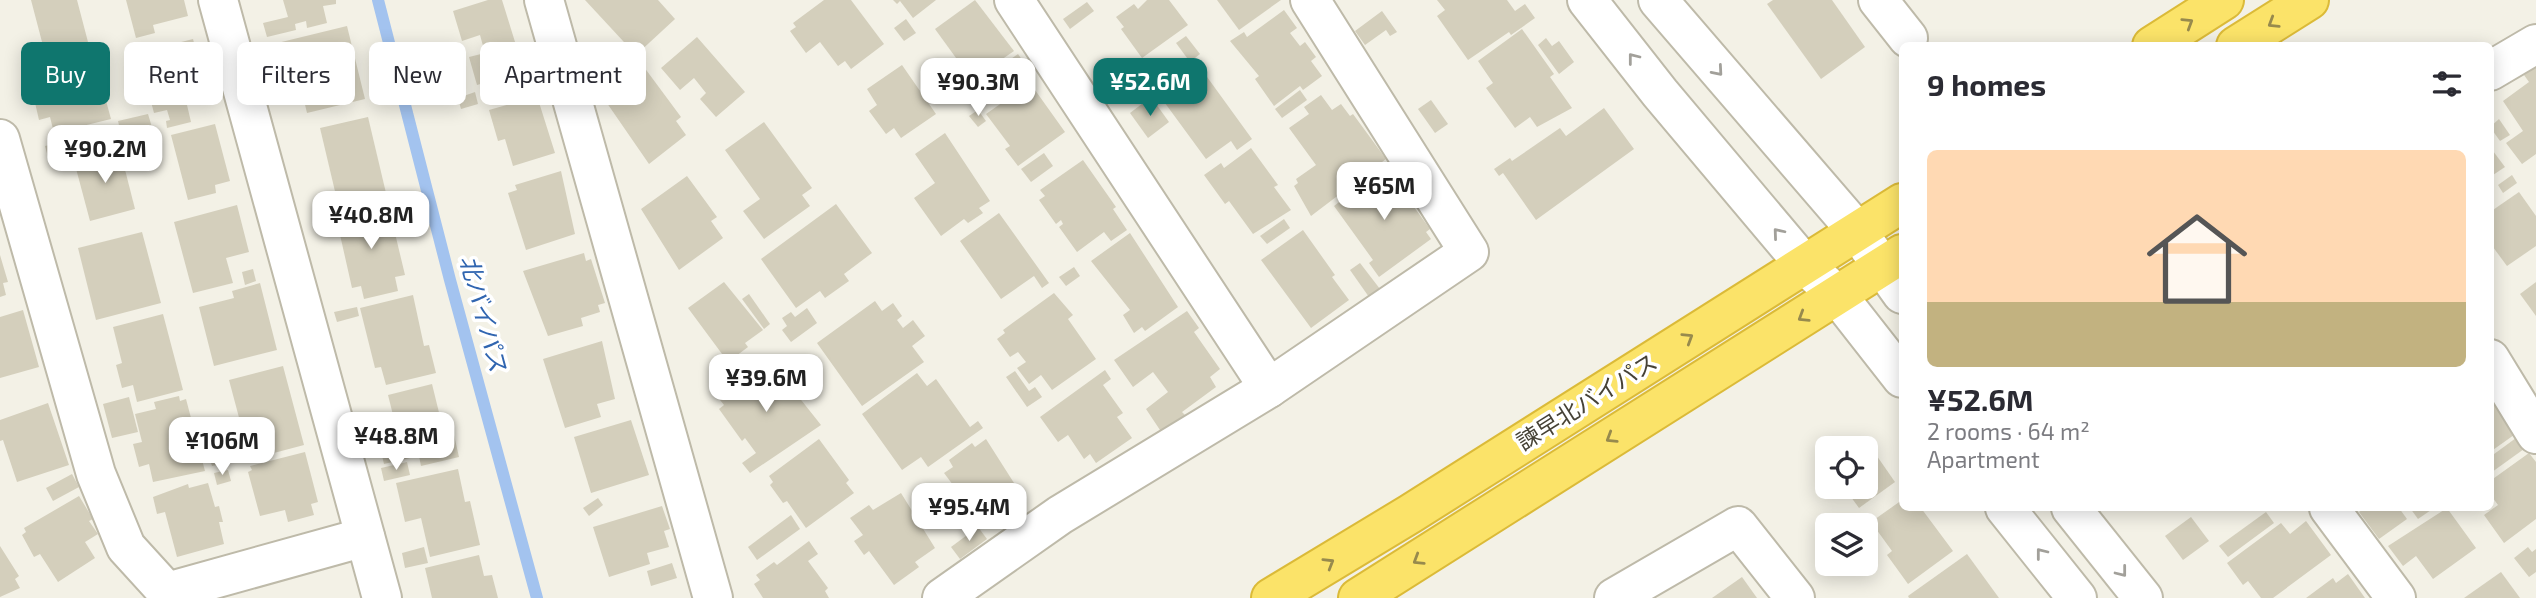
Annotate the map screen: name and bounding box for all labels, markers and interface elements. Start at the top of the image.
one-way arrow [2267,14,2280,27]
one-way arrow [2181,18,2194,31]
chip: Buy [21,42,110,105]
chip: Rent [124,42,223,105]
chip: Filters [237,42,355,105]
chip: New [369,42,466,105]
chip: Apartment [480,42,646,105]
one-way arrow [1629,53,1641,66]
pin: ¥90.3M [921,58,1035,118]
pin: ¥52.6M [1093,58,1207,118]
one-way arrow [1710,63,1722,76]
icon: filters [2428,65,2466,103]
text: 9 homes [1927,66,2046,102]
text: ¥90.3M [936,67,1020,95]
text: ¥52.6M [1109,67,1191,95]
pin: ¥90.2M [48,125,162,185]
text: ¥90.2M [63,134,147,162]
pin: ¥65M [1343,162,1425,222]
text: ¥65M [1353,171,1415,199]
pin: ¥40.8M [314,191,428,251]
icon: home [2134,196,2260,322]
text: ¥40.8M [328,200,414,228]
one-way arrow [1774,229,1786,242]
water label: 北バイパス [455,252,514,375]
one-way arrow [1798,308,1811,321]
one-way arrow [1681,333,1694,346]
street label: 諫早北バイパス [1511,347,1662,456]
pin: ¥39.6M [709,354,823,414]
text: ¥39.6M [725,363,807,391]
text: ¥52.6M [1927,381,2033,417]
pin: ¥48.8M [339,412,453,472]
text: 2 rooms · 64 m² [1927,417,2090,445]
pin: ¥106M [173,418,271,477]
text: ¥48.8M [353,421,439,449]
text: ¥106M [185,426,259,454]
one-way arrow [1605,430,1618,443]
map controls [1815,436,1878,576]
button: locate [1815,436,1878,499]
text: Apartment [1927,445,2040,473]
pin: ¥95.4M [912,484,1026,543]
text: ¥95.4M [928,492,1010,520]
button: layers [1815,513,1878,576]
one-way arrow [2036,548,2049,560]
one-way arrow [1413,551,1426,564]
one-way arrow [1322,558,1335,571]
one-way arrow [2114,564,2127,577]

